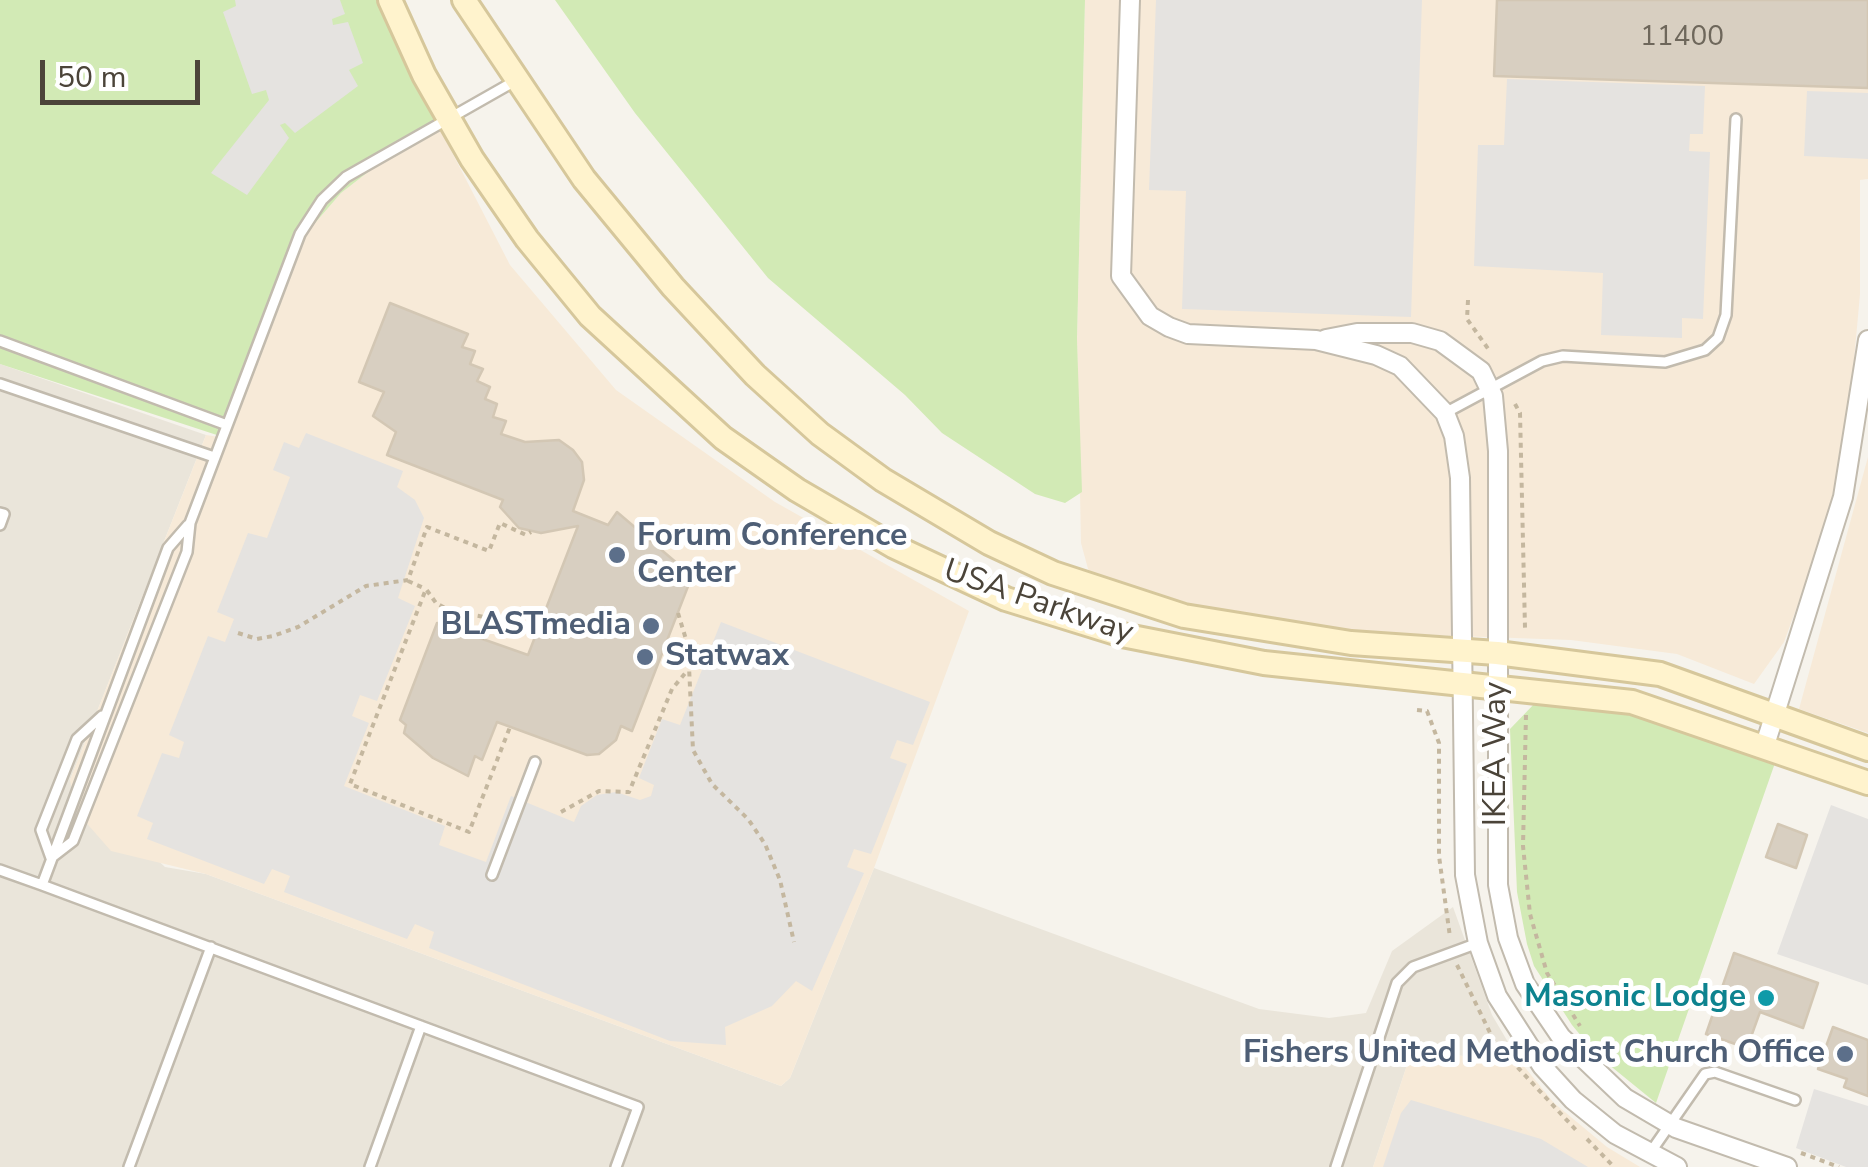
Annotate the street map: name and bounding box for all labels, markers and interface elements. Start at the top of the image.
house number: 11400 [1640,21,1724,55]
scale bar [45,40,205,102]
text: 50 m [57,57,126,98]
place label: Forum Conference Center [637,518,907,593]
marker: Forum Conference Center [606,544,628,566]
street label: USA Parkway [938,553,1138,653]
place label: BLASTmedia [441,607,631,645]
marker: BLASTmedia [640,615,662,637]
place label: Statwax [665,638,789,676]
marker: Statwax [634,646,656,668]
street label: IKEA Way [1478,682,1516,826]
place label: Masonic Lodge [1524,979,1746,1017]
marker: Masonic Lodge [1755,987,1777,1009]
place label: Fishers United Methodist Church Office [1243,1035,1825,1073]
marker: Fishers United Methodist Church Office [1834,1043,1856,1065]

